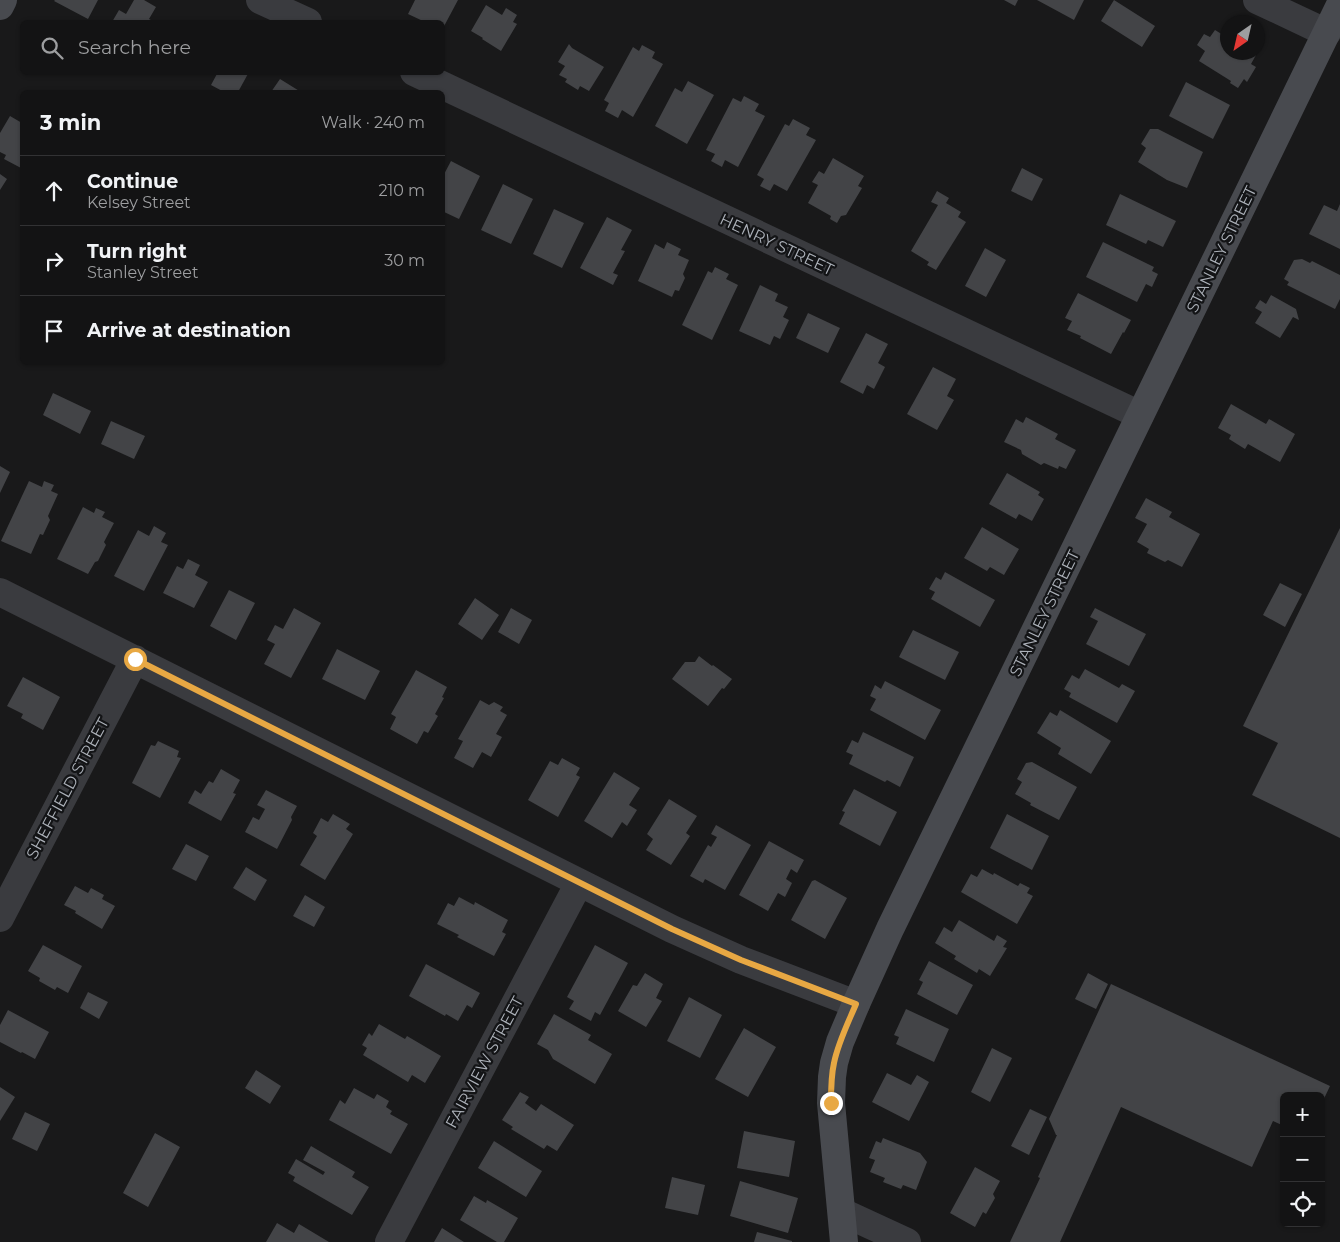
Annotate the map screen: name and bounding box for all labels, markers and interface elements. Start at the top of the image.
north arrow [1220,15,1265,60]
search box [20,20,445,75]
icon: search [38,34,66,62]
text: Search here [78,36,191,59]
text: 3 min [40,110,101,135]
text: Walk · 240 m [321,113,425,132]
text: Continue [87,170,178,193]
icon: ahead [40,177,68,205]
text: 210 m [378,181,425,200]
street label: STANLEY STREET [1183,182,1261,315]
text: Kelsey Street [87,193,191,212]
street label: HENRY STREET [717,210,838,280]
text: Turn right [87,240,187,263]
icon: right [40,247,68,275]
text: 30 m [384,251,425,270]
text: Stanley Street [87,263,198,282]
icon: arrive [40,317,68,345]
text: Arrive at destination [87,319,291,342]
street label: STANLEY STREET [1006,546,1084,679]
route start [124,648,147,671]
street label: SHEFFIELD STREET [22,714,113,862]
street label: FAIRVIEW STREET [442,992,528,1131]
route end [820,1092,843,1115]
map controls [1280,1092,1325,1227]
button: + [1280,1092,1325,1137]
button: − [1280,1137,1325,1182]
button: locate [1280,1182,1325,1227]

